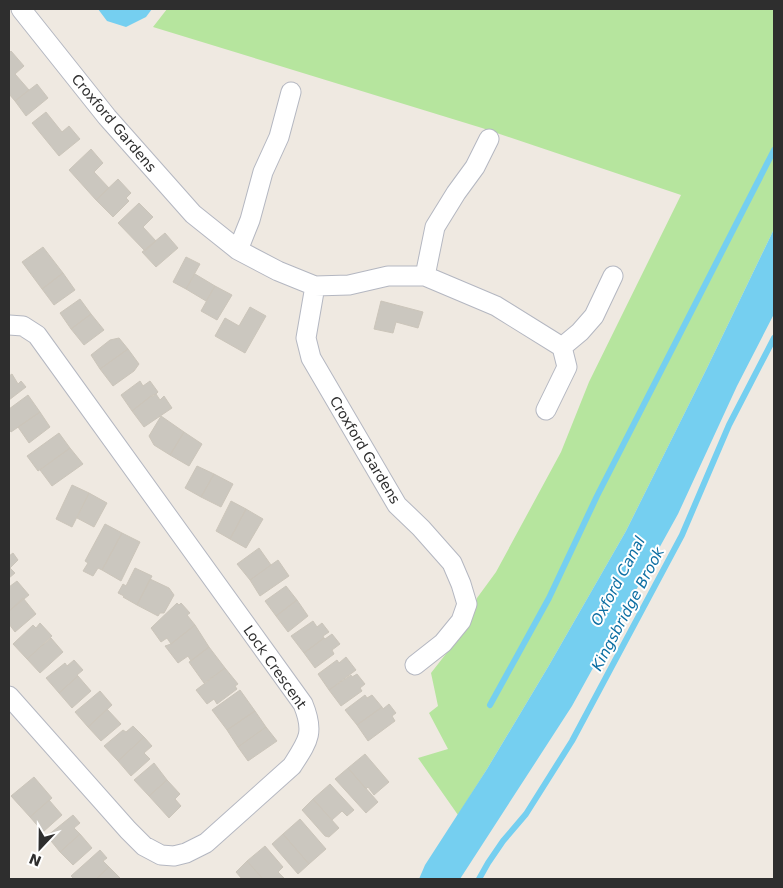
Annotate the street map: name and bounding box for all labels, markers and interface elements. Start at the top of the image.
street label: Croxford Gardens [68,71,160,175]
street label: Croxford Gardens [327,393,403,507]
water label: Oxford Canal [587,533,649,629]
water label: Kingsbridge Brook [588,543,669,674]
street label: Lock Crescent [240,622,310,712]
north arrow [15,823,65,873]
text: N [27,850,44,870]

